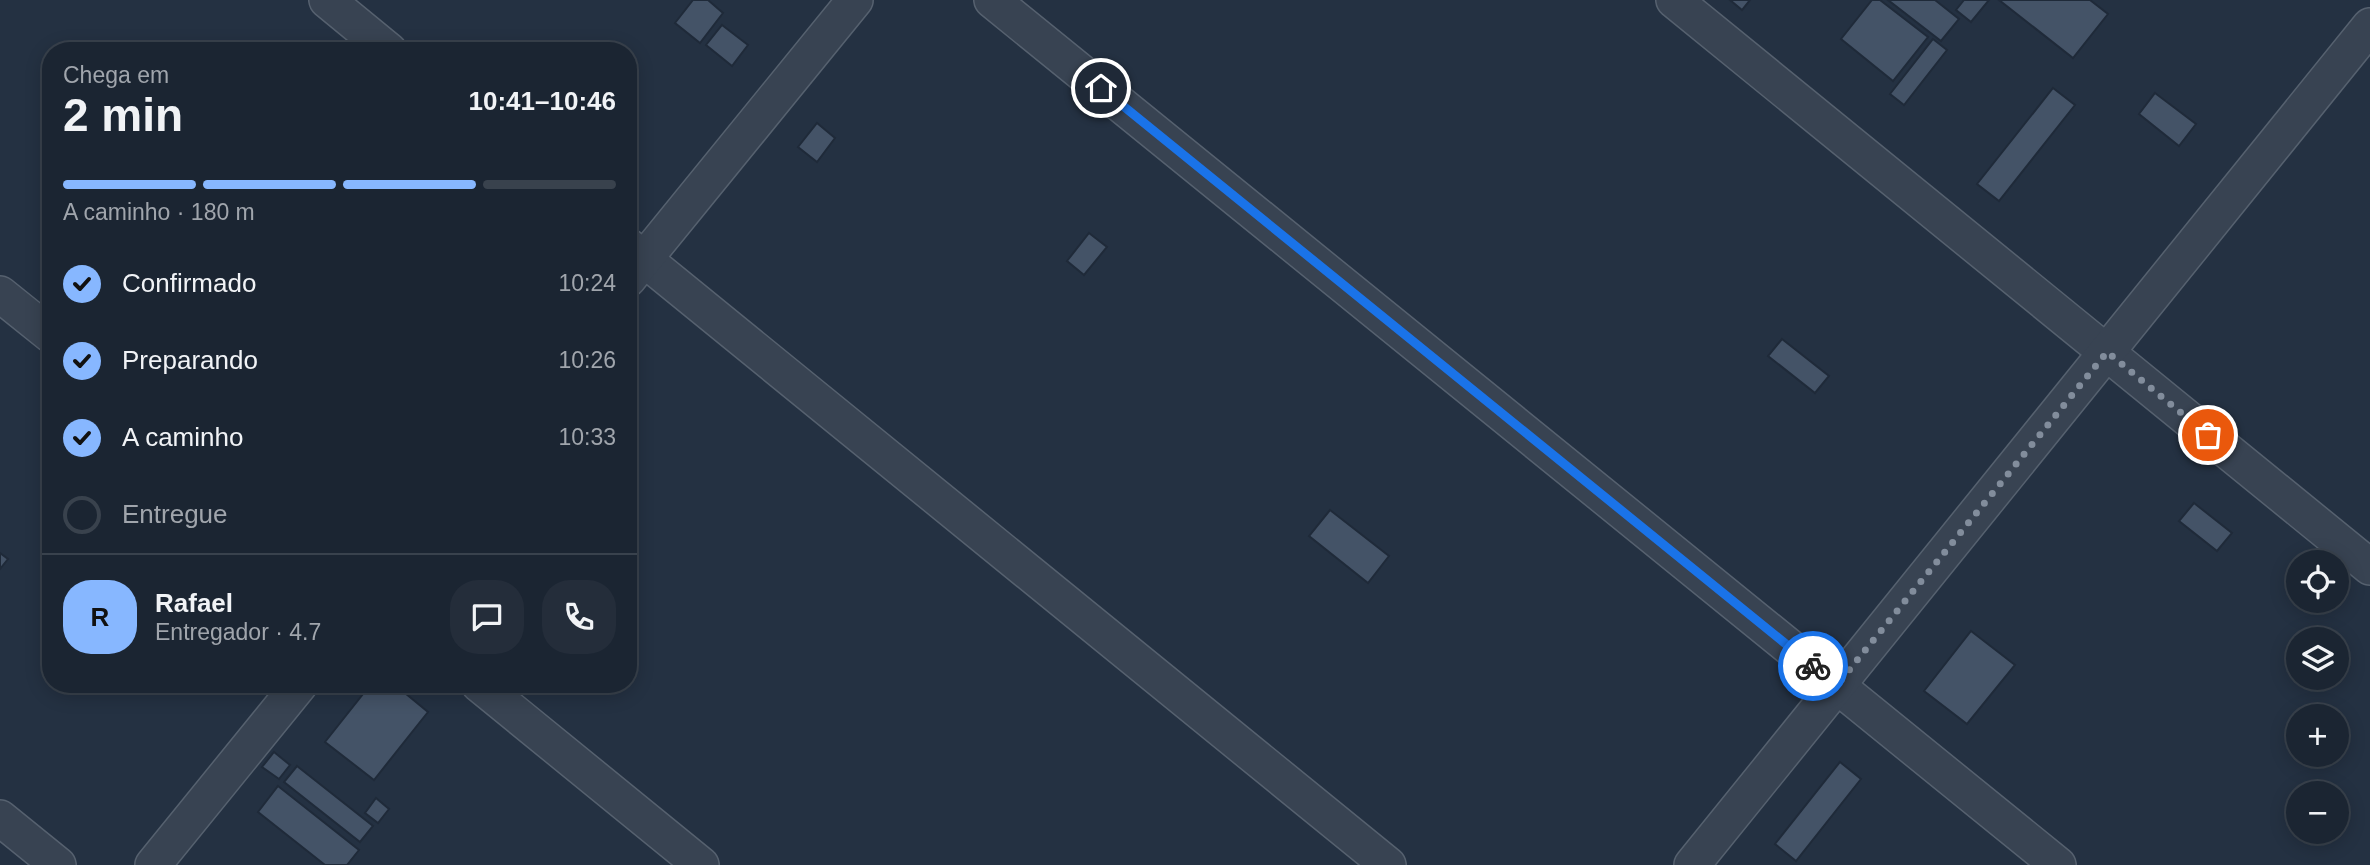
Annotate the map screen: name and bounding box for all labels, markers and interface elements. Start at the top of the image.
pin [1071,58,1131,118]
text: Chega em [63,62,169,88]
icon: home [1082,69,1120,107]
text: 10:41–10:46 [469,86,616,116]
text: 2 min [63,89,183,141]
text: A caminho · 180 m [63,199,255,225]
icon: check [63,265,101,303]
text: Confirmado [122,268,256,298]
text: 10:24 [558,270,616,296]
icon: check [63,342,101,380]
text: Preparando [122,345,258,375]
text: 10:26 [558,347,616,373]
pin [2178,405,2238,465]
icon: bag [2189,416,2227,454]
icon: check [63,419,101,457]
text: A caminho [122,422,243,452]
text: 10:33 [558,424,616,450]
text: Entregue [122,499,228,529]
map controls [2286,550,2349,844]
button: locate [2286,550,2349,613]
button: chat [450,580,524,654]
button: phone [542,580,616,654]
text: Rafael [155,588,233,618]
text: R [91,602,109,632]
text: Entregador · 4.7 [155,619,321,645]
button: layers [2286,627,2349,690]
courier [1778,631,1848,701]
icon: bike [1794,647,1832,685]
button: + [2286,704,2349,767]
button: − [2286,781,2349,844]

